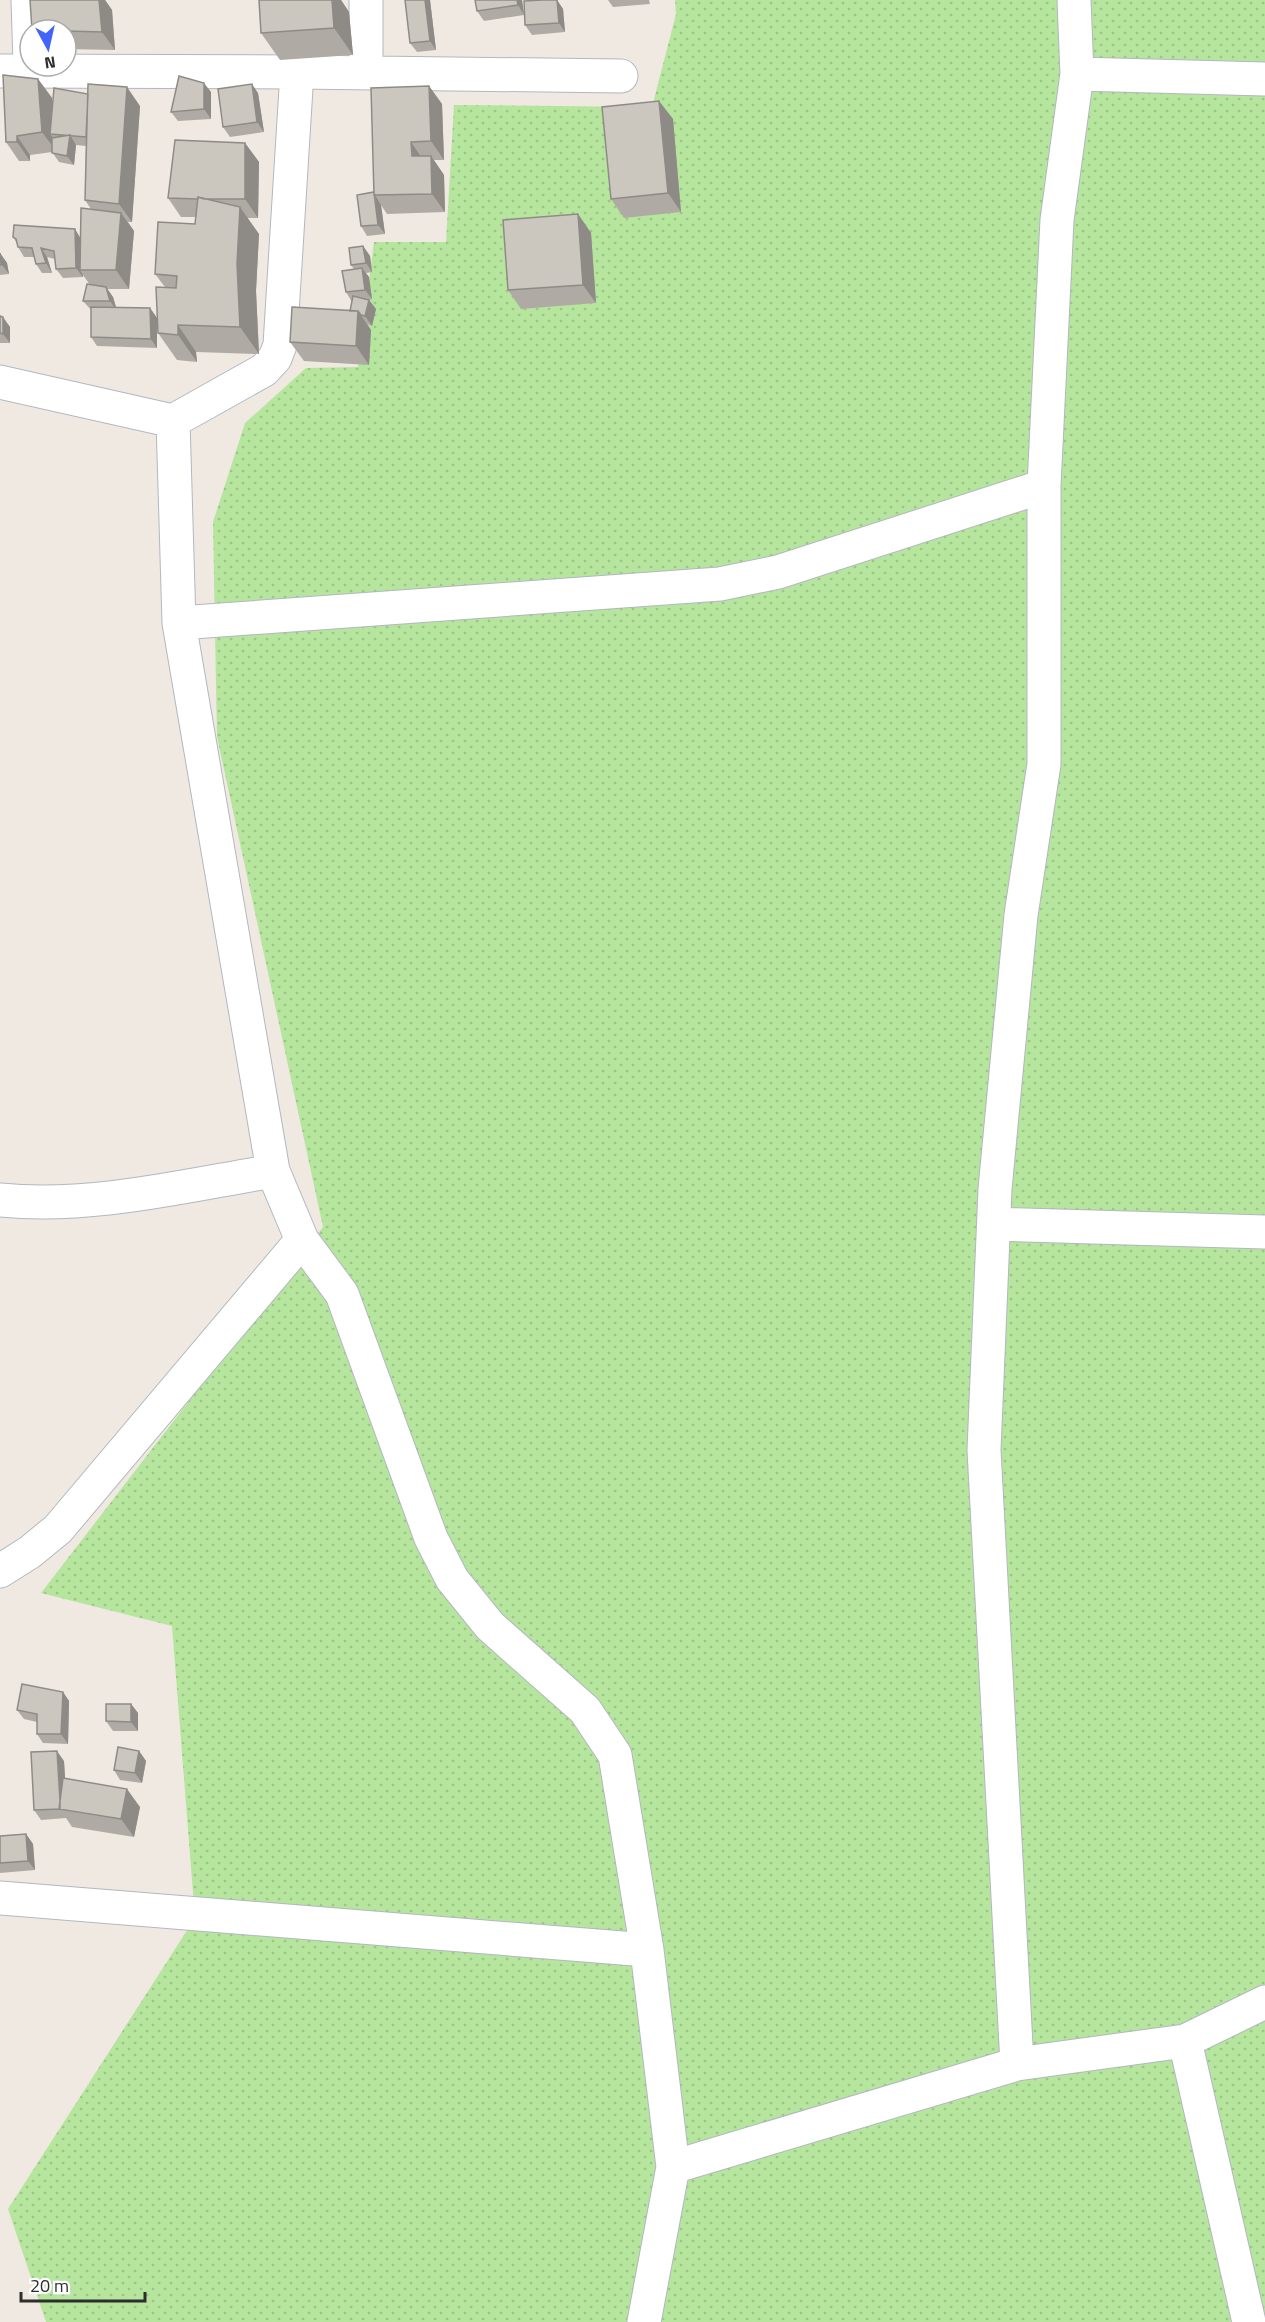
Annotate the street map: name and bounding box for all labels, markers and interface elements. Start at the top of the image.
north arrow [18,18,78,78]
text: N [43,50,57,76]
scale bar [21,2265,146,2303]
text: 20 m [30,2272,69,2299]

